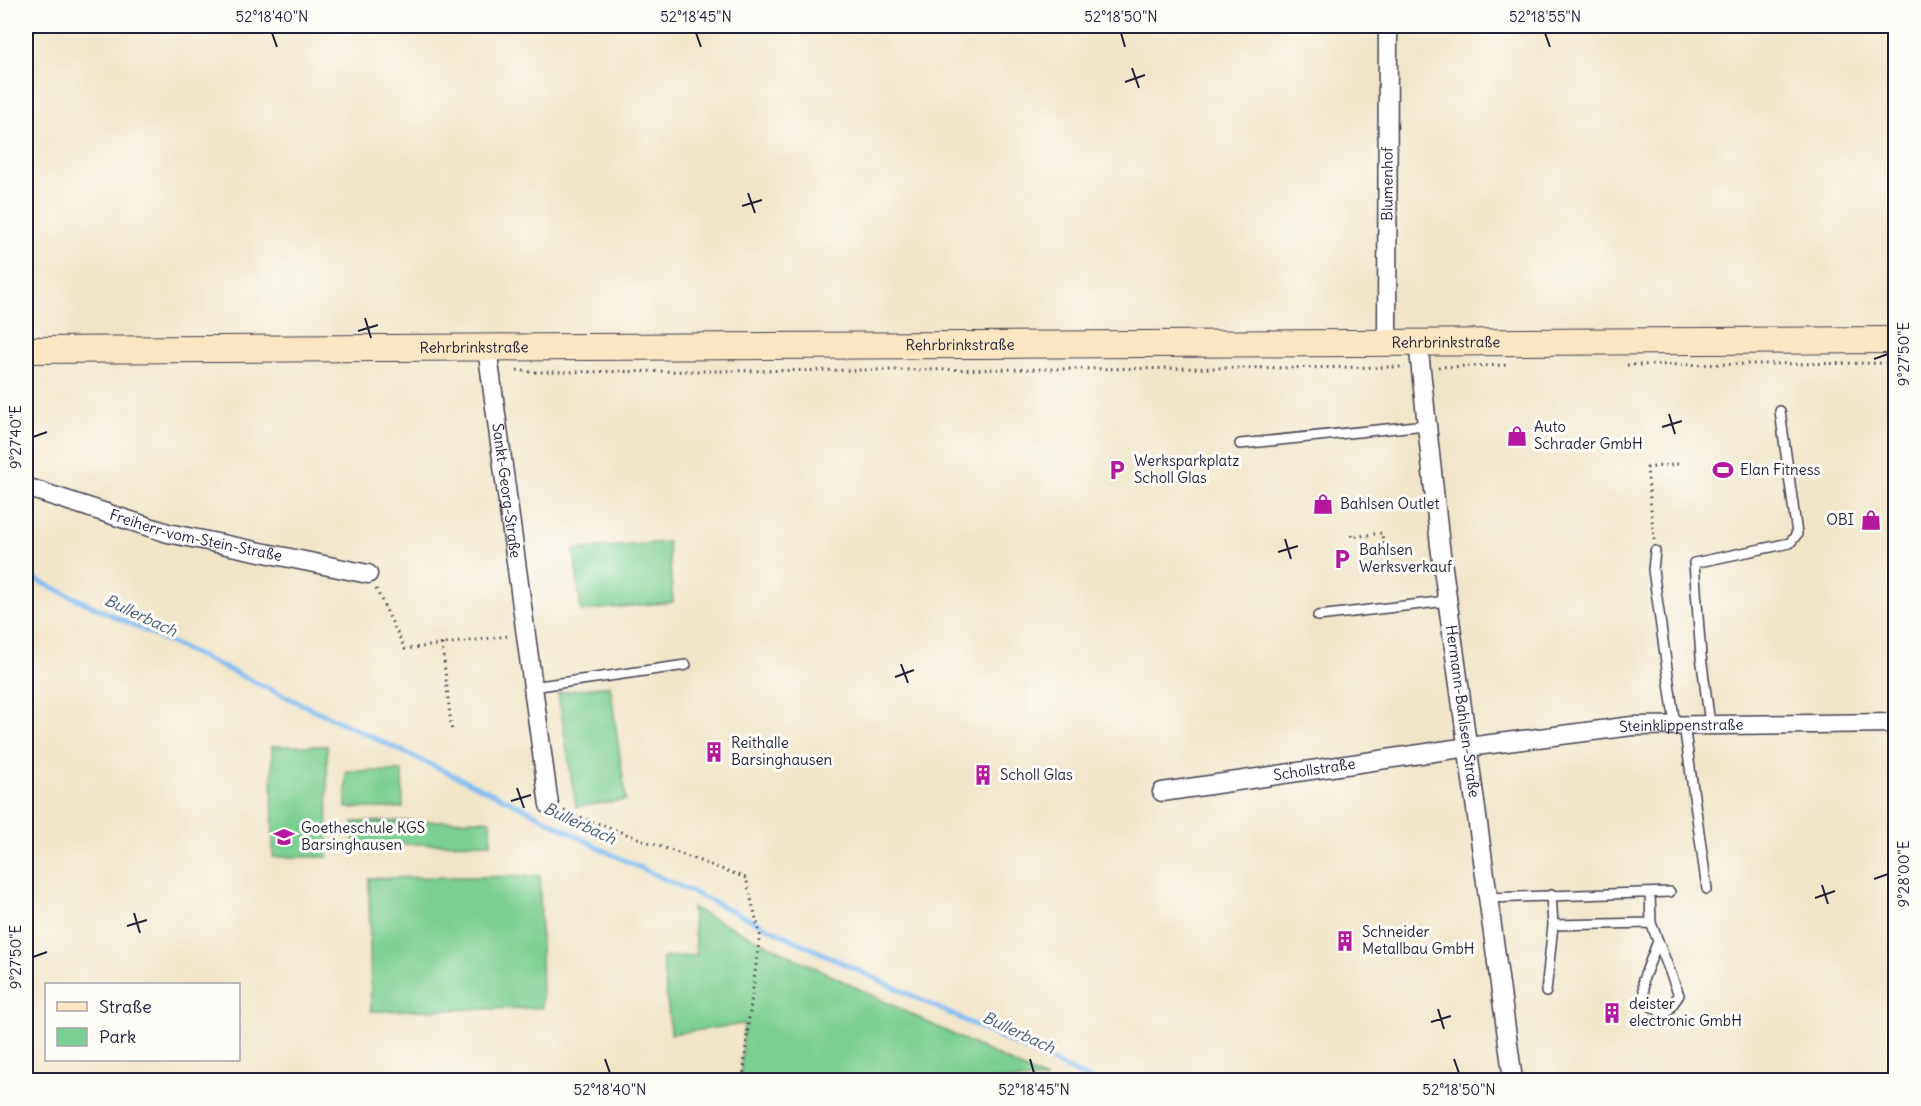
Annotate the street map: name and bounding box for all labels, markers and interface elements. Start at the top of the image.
text: 52°18'40"N [236,7,308,26]
text: 52°18'45"N [660,7,732,26]
text: 52°18'50"N [1084,7,1158,26]
text: 52°18'55"N [1509,7,1581,26]
street label: Blumenhof [1377,146,1397,221]
text: 9°27'50"E [1894,322,1913,386]
street label: Rehrbrinkstraße [1391,332,1500,352]
street label: Rehrbrinkstraße [905,335,1015,354]
street label: Rehrbrinkstraße [419,337,529,357]
text: 9°27'40"E [6,405,25,469]
place label: Auto Schrader GmbH [1534,417,1643,453]
street label: Sankt-Georg-Straße [488,422,525,559]
shop icon: Auto Schrader GmbH [1505,424,1529,448]
place label: Werksparkplatz Scholl Glas [1134,451,1239,487]
parking icon: Werksparkplatz Scholl Glas [1105,458,1129,482]
sports icon: Elan Fitness [1711,458,1735,482]
place label: Elan Fitness [1740,460,1821,479]
shop icon: Bahlsen Outlet [1311,492,1335,516]
place label: Bahlsen Outlet [1340,494,1440,513]
street label: Freiherr-vom-Stein-Straße [107,505,284,565]
shop icon: OBI [1859,508,1883,532]
place label: OBI [1826,510,1854,529]
place label: Bahlsen Werksverkauf [1359,540,1453,576]
parking icon: Bahlsen Werksverkauf [1330,547,1354,571]
water label: Bullerbach [102,590,181,641]
street label: Hermann-Bahlsen-Straße [1442,624,1484,799]
street label: Steinklippenstraße [1618,715,1744,737]
place label: Reithalle Barsinghausen [731,733,833,769]
building icon: Reithalle Barsinghausen [702,740,726,764]
street label: Schollstraße [1272,754,1356,785]
building icon: Scholl Glas [971,763,995,787]
place label: Scholl Glas [1000,765,1073,784]
water label: Bullerbach [541,798,620,849]
place label: Goetheschule KGS Barsinghausen [301,818,425,854]
school or university icon: Goetheschule KGS Barsinghausen [272,825,296,849]
text: 9°28'00"E [1894,840,1913,908]
place label: Schneider Metallbau GmbH [1362,922,1475,958]
text: 9°27'50"E [6,925,25,989]
building icon: Schneider Metallbau GmbH [1333,929,1357,953]
legend [45,983,240,1061]
place label: deister electronic GmbH [1629,994,1742,1030]
text: Straße [99,995,152,1018]
building icon: deister electronic GmbH [1600,1001,1624,1025]
water label: Bullerbach [980,1007,1059,1058]
text: Park [99,1025,136,1048]
text: 52°18'40"N [574,1080,646,1099]
text: 52°18'45"N [998,1080,1070,1099]
text: 52°18'50"N [1422,1080,1496,1099]

